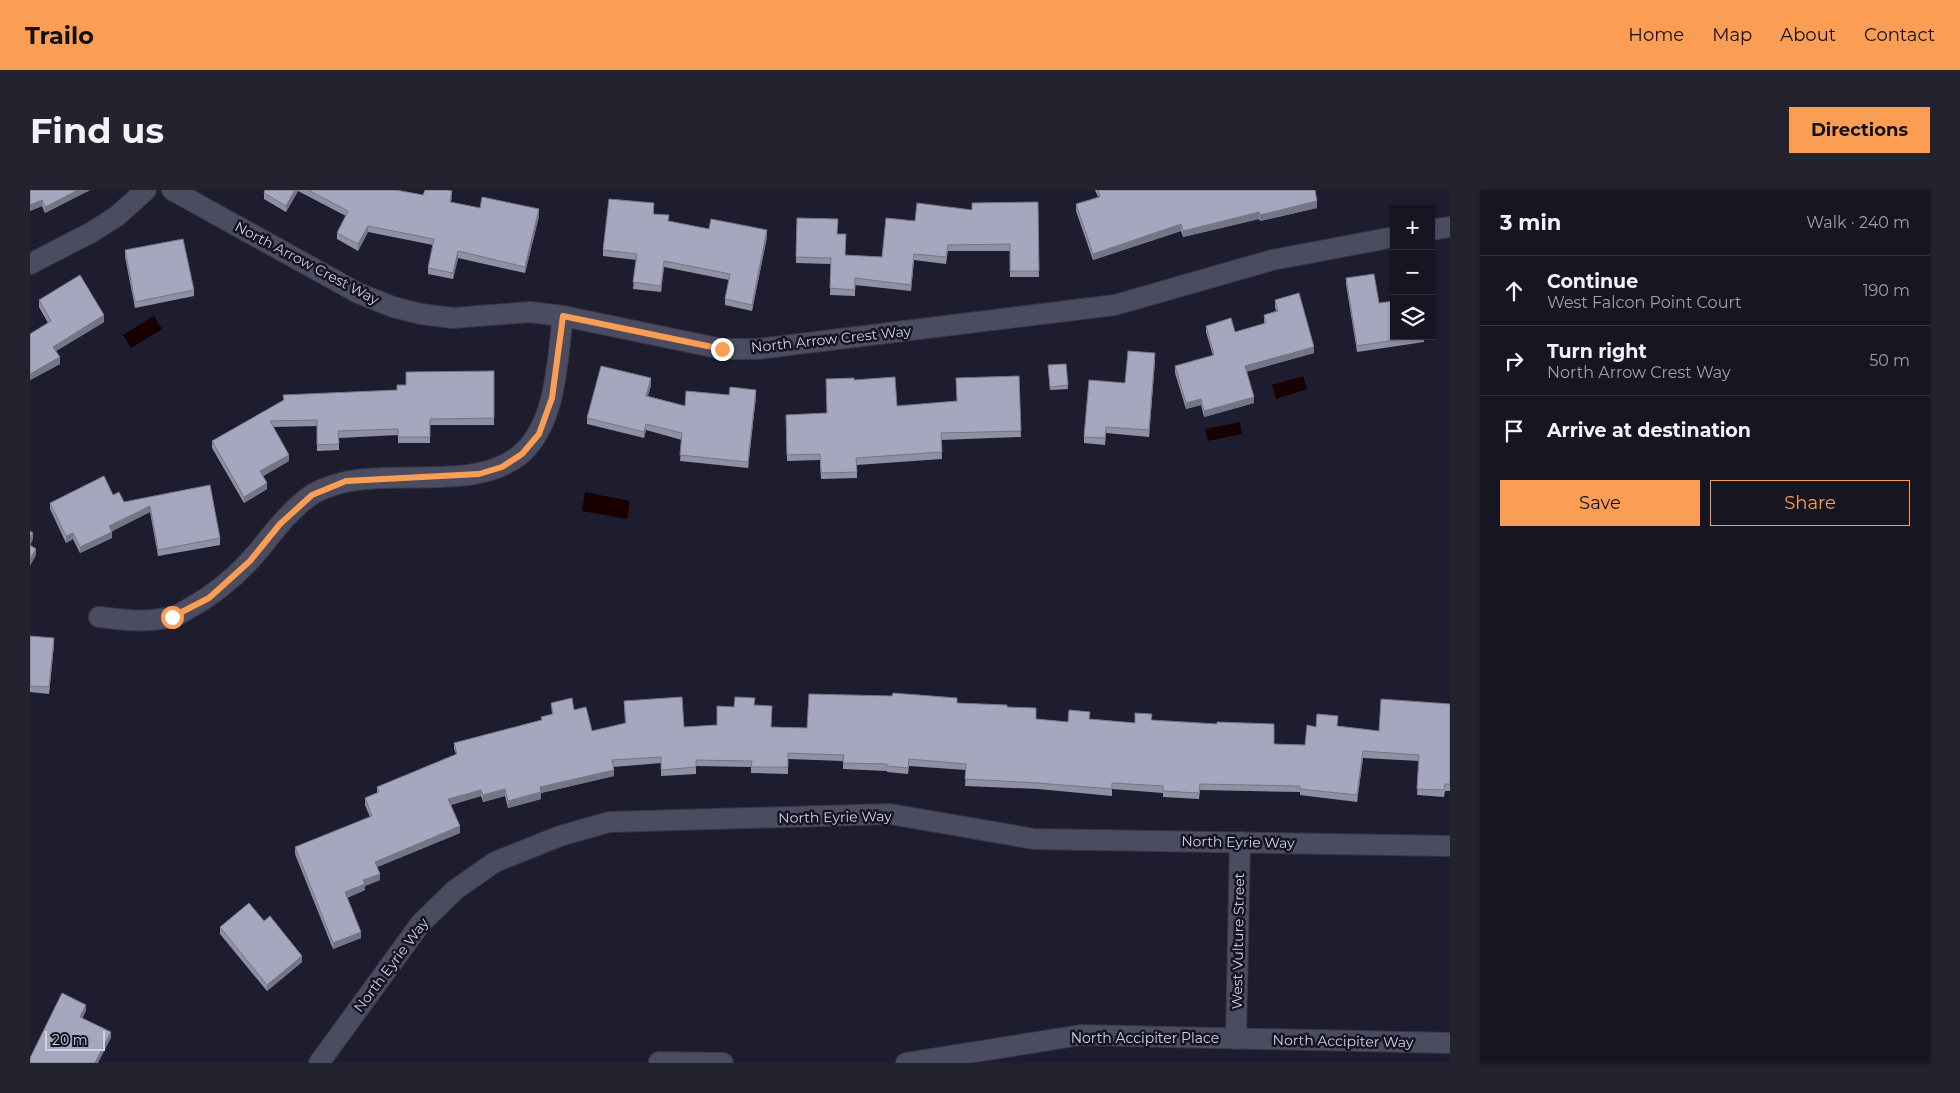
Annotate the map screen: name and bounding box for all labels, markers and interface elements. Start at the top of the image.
text: Trailo [25,21,94,50]
text: Home [1628,24,1684,46]
text: Map [1712,24,1752,46]
text: About [1780,24,1836,46]
text: Contact [1864,24,1935,46]
button: Directions [1789,107,1930,153]
text: Find us [30,109,164,152]
map controls [1390,205,1435,340]
button: + [1390,205,1435,250]
text: 3 min [1500,210,1561,235]
text: Walk · 240 m [1806,213,1910,232]
street label: North Arrow Crest Way [232,217,383,309]
button: − [1390,250,1435,295]
text: Continue [1547,270,1638,293]
icon: ahead [1500,277,1528,305]
text: 190 m [1863,281,1910,300]
text: West Falcon Point Court [1547,293,1742,312]
button: layers [1390,295,1435,340]
street label: North Arrow Crest Way [750,322,912,356]
route end [711,338,734,361]
text: Turn right [1547,340,1647,363]
icon: right [1500,347,1528,375]
text: 50 m [1869,351,1910,370]
text: North Arrow Crest Way [1547,363,1731,382]
icon: arrive [1500,417,1528,445]
text: Arrive at destination [1547,419,1751,442]
button: Save [1500,480,1700,526]
button: Share [1710,480,1910,526]
route start [161,606,184,629]
street label: North Eyrie Way [778,807,892,827]
street label: North Eyrie Way [1181,832,1295,852]
street label: West Vulture Street [1228,872,1248,1010]
street label: North Eyrie Way [350,914,433,1016]
scale bar [45,1028,105,1051]
street label: North Accipiter Place [1071,1029,1219,1047]
text: 20 m [52,1031,88,1049]
street label: North Accipiter Way [1272,1031,1414,1051]

